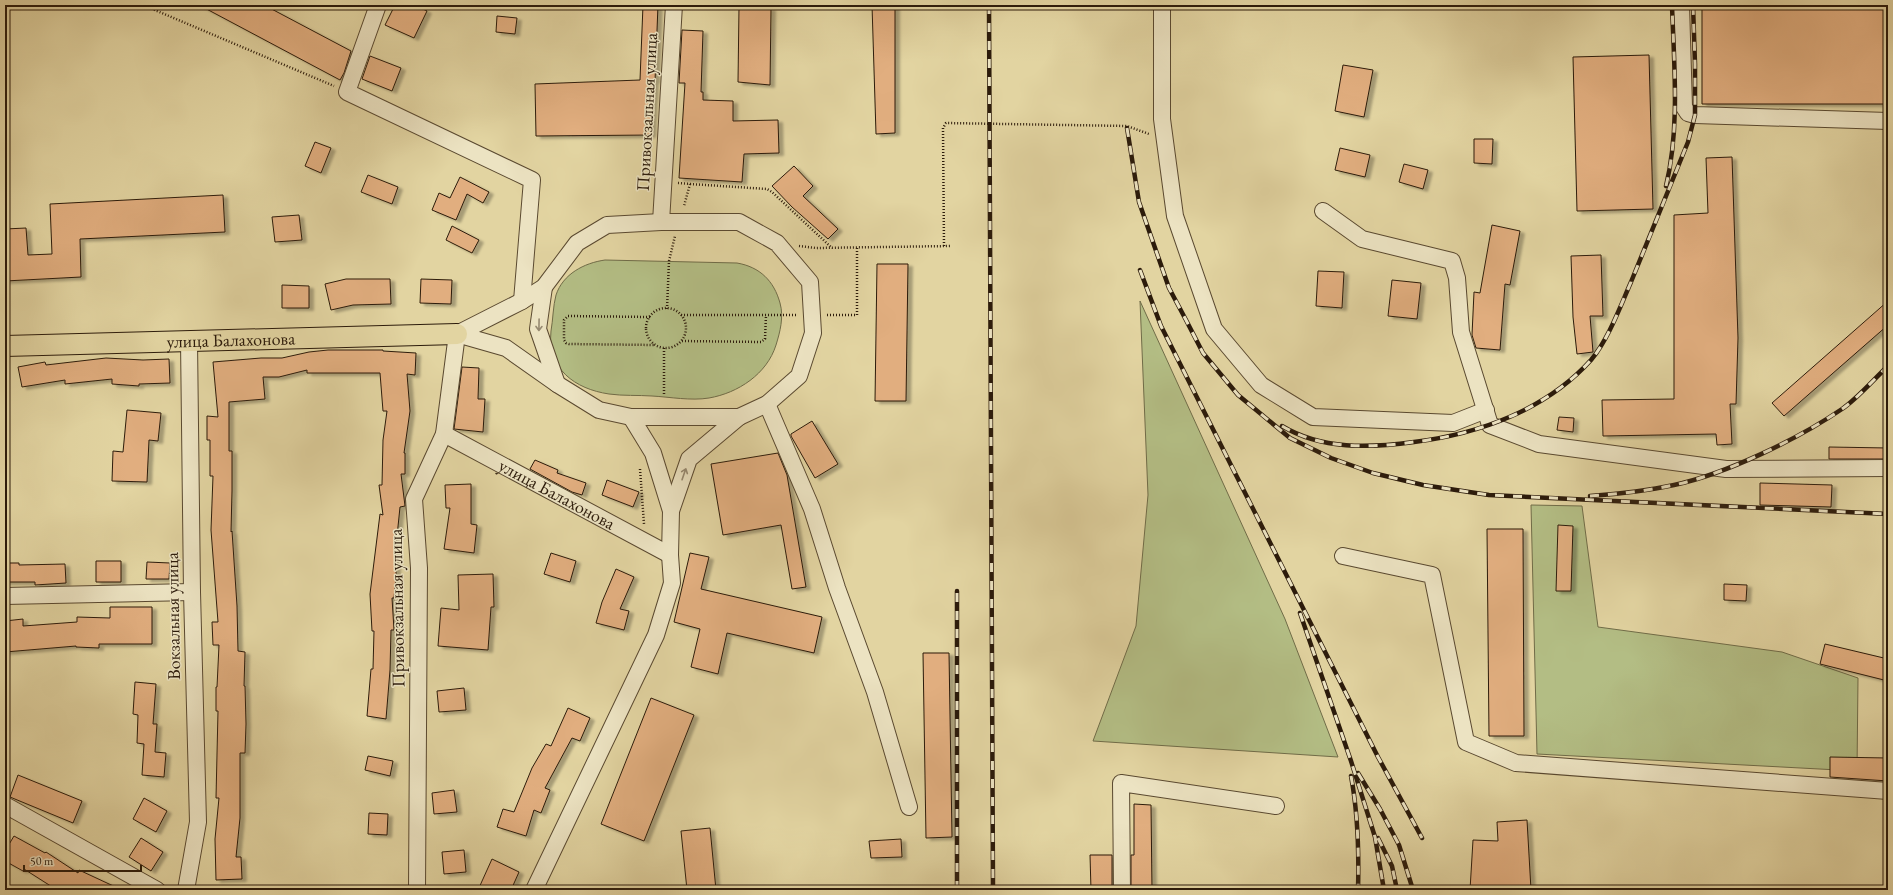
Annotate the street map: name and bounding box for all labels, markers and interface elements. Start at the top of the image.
street label: Привокзальная улица [631,31,662,192]
one-way arrow [535,319,543,332]
street label: улица Балахонова [166,326,296,353]
street label: улица Балахонова [495,453,620,535]
one-way arrow [680,469,688,481]
street label: Привокзальная улица [384,528,409,688]
street label: Вокзальная улица [160,551,185,680]
scale bar [24,847,141,873]
text: 50 m [30,853,54,869]

